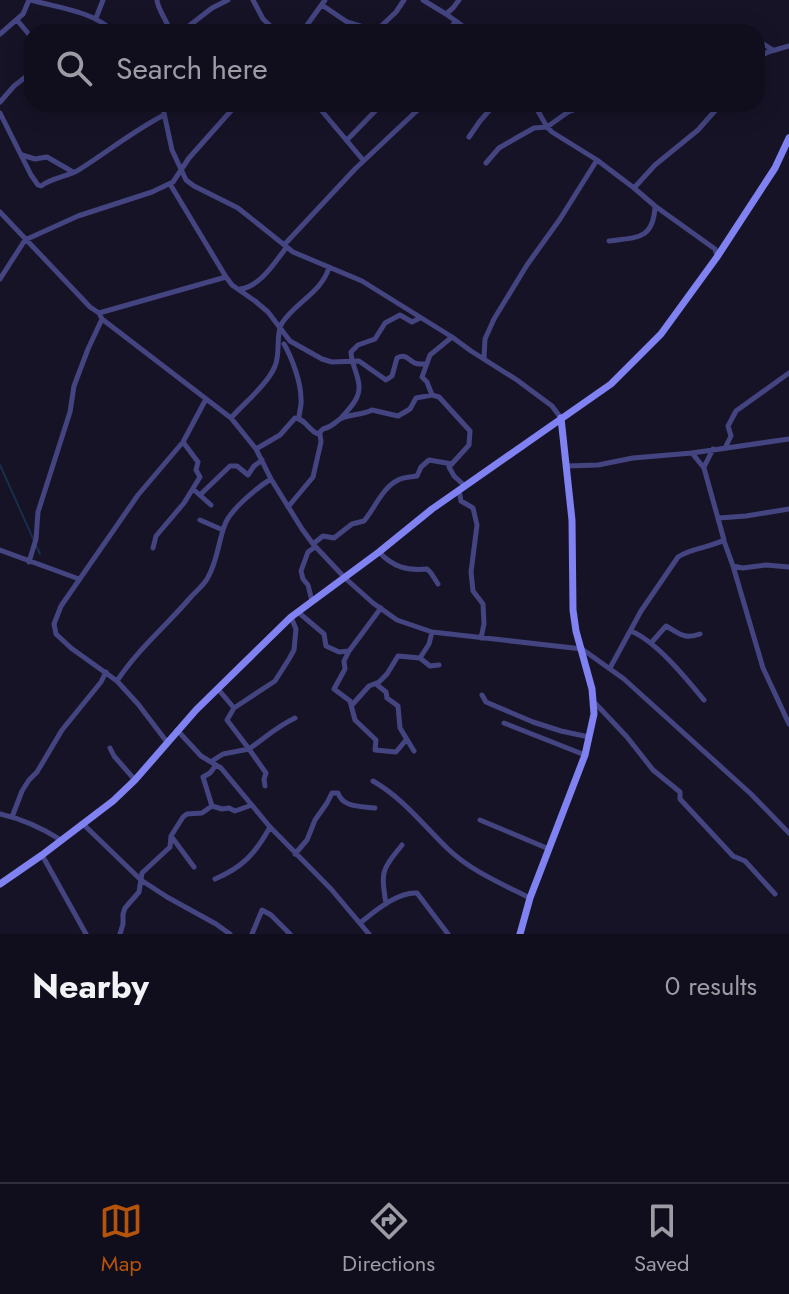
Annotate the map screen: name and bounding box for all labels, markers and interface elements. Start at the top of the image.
search box [24,24,765,112]
icon: search [52,46,96,90]
text: Search here [116,47,268,90]
text: Nearby [32,962,149,1011]
text: 0 results [665,967,757,1005]
tab: Map [99,1199,143,1279]
tab: Directions [342,1199,435,1279]
tab: Saved [634,1199,690,1279]

